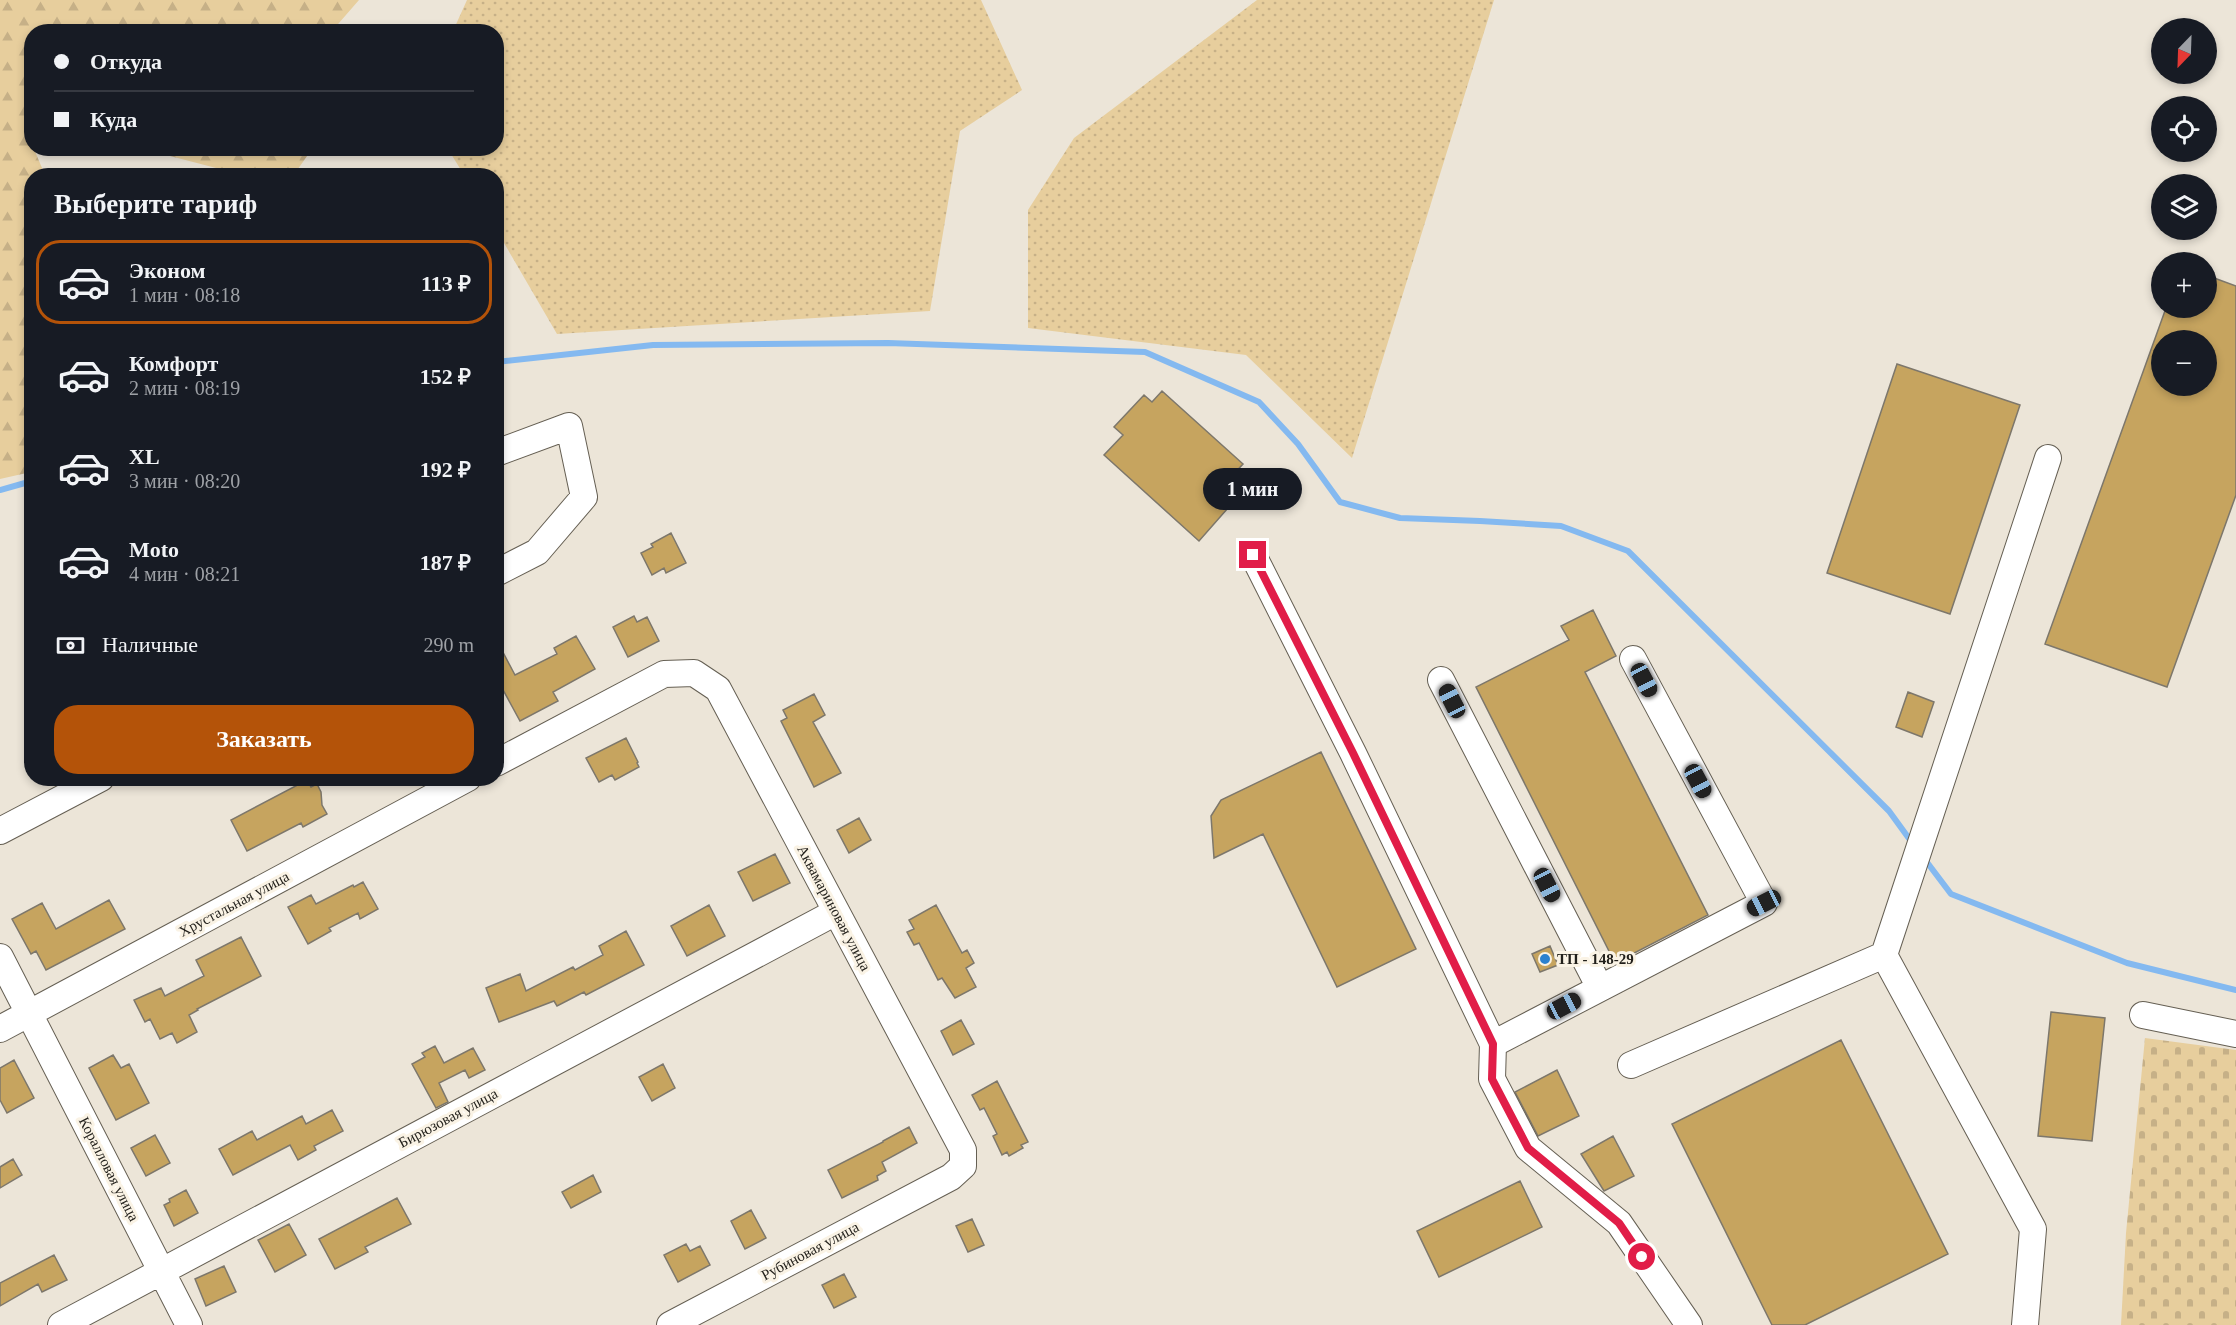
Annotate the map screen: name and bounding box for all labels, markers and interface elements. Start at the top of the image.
north arrow [2151,18,2217,84]
map controls [2151,18,2217,396]
text: Откуда [90,49,162,74]
button: locate [2151,96,2217,162]
text: Куда [90,107,137,132]
button: layers [2151,174,2217,240]
text: Выберите тариф [54,189,257,219]
button: + [2151,252,2217,318]
icon: car [57,255,111,309]
text: Эконом [129,258,206,283]
text: 113 ₽ [421,271,471,296]
text: 1 мин · 08:18 [129,284,240,306]
button: − [2151,330,2217,396]
icon: car [57,348,111,402]
text: Комфорт [129,351,218,376]
text: 152 ₽ [420,364,471,389]
text: 2 мин · 08:19 [129,377,240,399]
icon: car [57,441,111,495]
text: XL [129,444,160,469]
text: 192 ₽ [420,457,471,482]
callout: 1 мин [1204,468,1302,510]
text: 3 мин · 08:20 [129,470,240,492]
text: 1 мин [1227,478,1278,500]
icon: car [57,534,111,588]
text: Moto [129,537,179,562]
route end [1239,541,1266,568]
text: 187 ₽ [420,550,471,575]
text: 4 мин · 08:21 [129,563,240,585]
icon: cash [54,629,87,662]
text: Наличные [102,632,198,657]
text: 290 m [423,634,474,656]
car [1628,660,1660,700]
car [1436,681,1468,721]
button: Заказать [54,705,474,774]
car [1682,761,1714,801]
street label: Аквамариновая улица [794,842,874,974]
car [1531,865,1563,905]
street label: Хрустальная улица [176,868,292,940]
car [1744,887,1784,919]
place label: ТП - 148-29 [1557,951,1634,967]
marker: ТП - 148-29 [1538,952,1552,966]
car [1544,990,1584,1022]
street label: Бирюзовая улица [396,1085,501,1151]
street label: Коралловая улица [76,1114,142,1224]
street label: Рубиновая улица [759,1218,862,1283]
route start [1628,1243,1655,1270]

